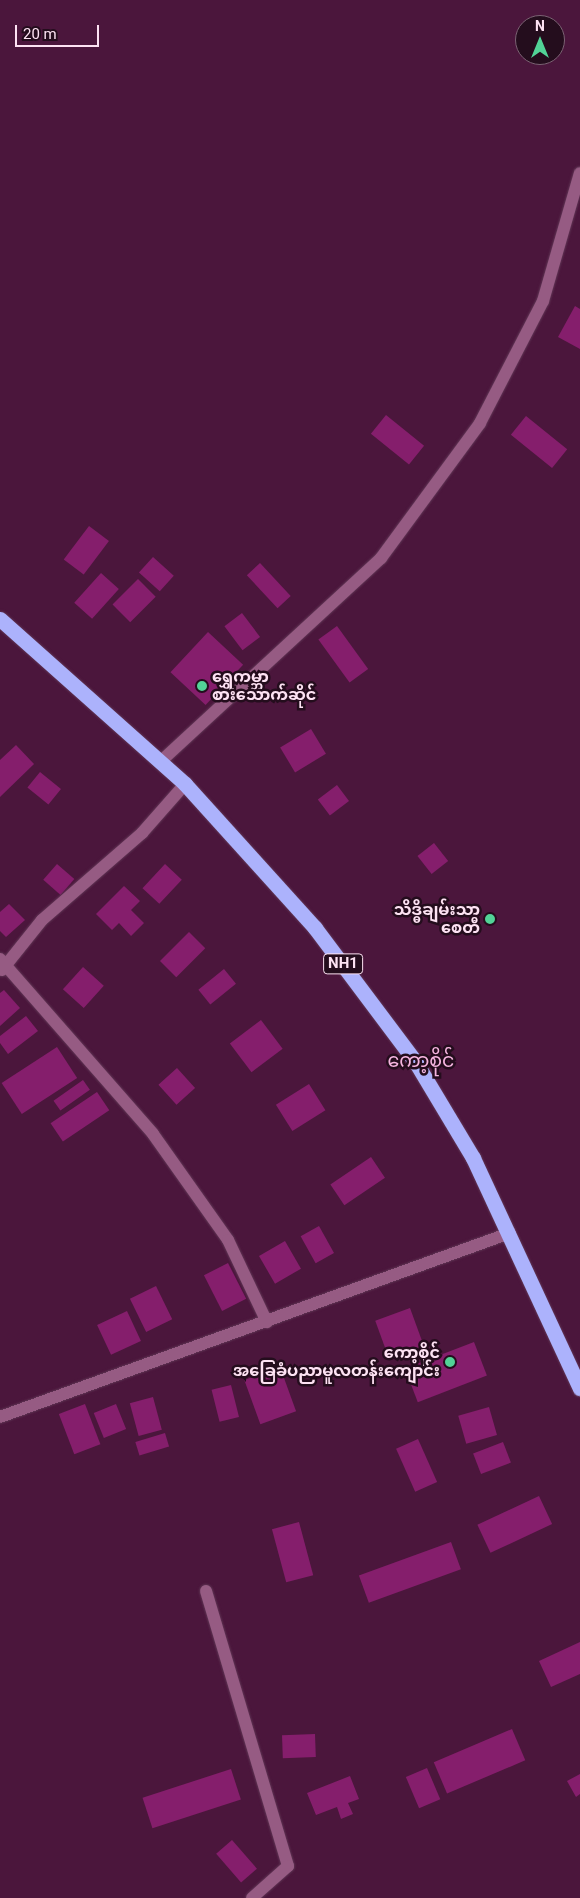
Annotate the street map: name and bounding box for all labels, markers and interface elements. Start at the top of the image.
scale bar [18,15,101,47]
north arrow [515,15,565,65]
text: N [535,18,545,34]
text: 20 m [23,25,57,43]
place label: ရွှေကမ္ဘာ စားသောက်ဆိုင် [212,667,316,705]
marker: ရွှေကမ္ဘာ စားသောက်ဆိုင် [196,680,208,692]
place label: သိဒ္ဓိချမ်းသာ စေတီ [394,900,480,938]
marker: သိဒ္ဓိချမ်းသာ စေတီ [484,913,496,925]
road number: NH1 [323,952,363,976]
district label: ကော့စိုင် [388,1050,454,1072]
place label: ကော့စိုင် အခြေခံပညာမူလတန်းကျောင်း [233,1343,440,1381]
marker: ကော့စိုင် အခြေခံပညာမူလတန်းကျောင်း [444,1356,456,1368]

